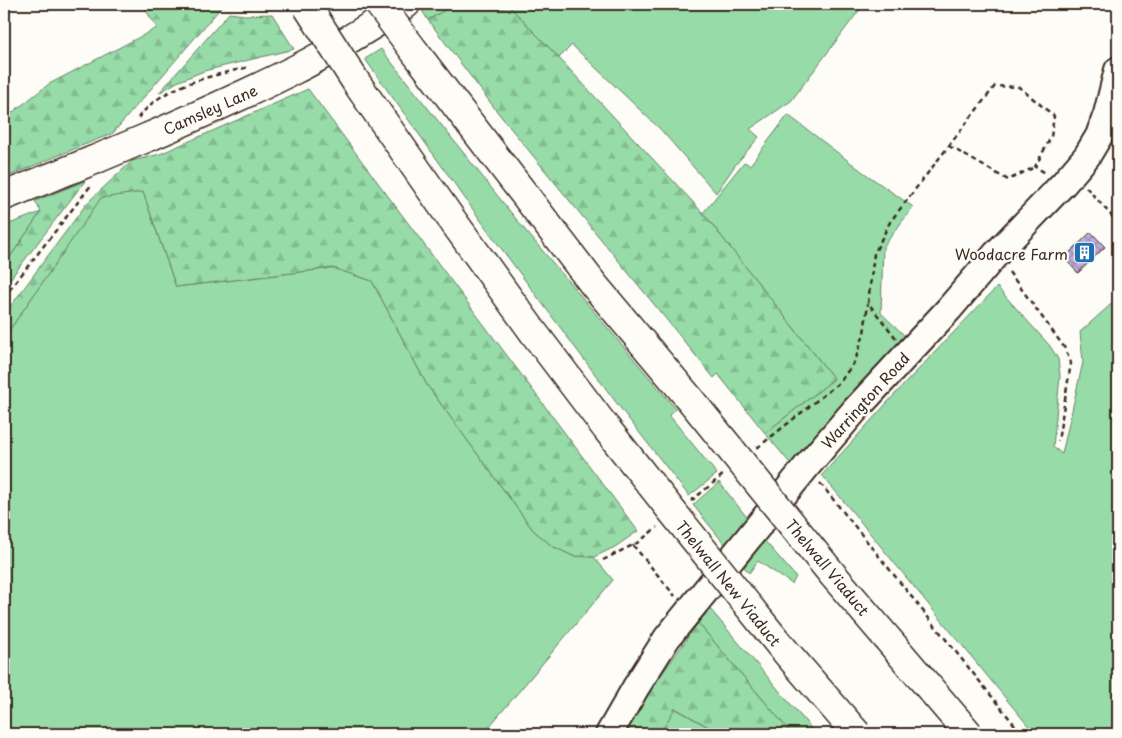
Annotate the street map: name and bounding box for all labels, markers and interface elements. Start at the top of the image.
street label: Camsley Lane [159,78,261,140]
building icon: Woodacre Farm [1072,241,1096,265]
place label: Woodacre Farm [955,242,1068,265]
street label: Warrington Road [815,347,915,453]
street label: Thelwall Viaduct [781,514,875,620]
street label: Thelwall New Viaduct [671,515,787,651]

